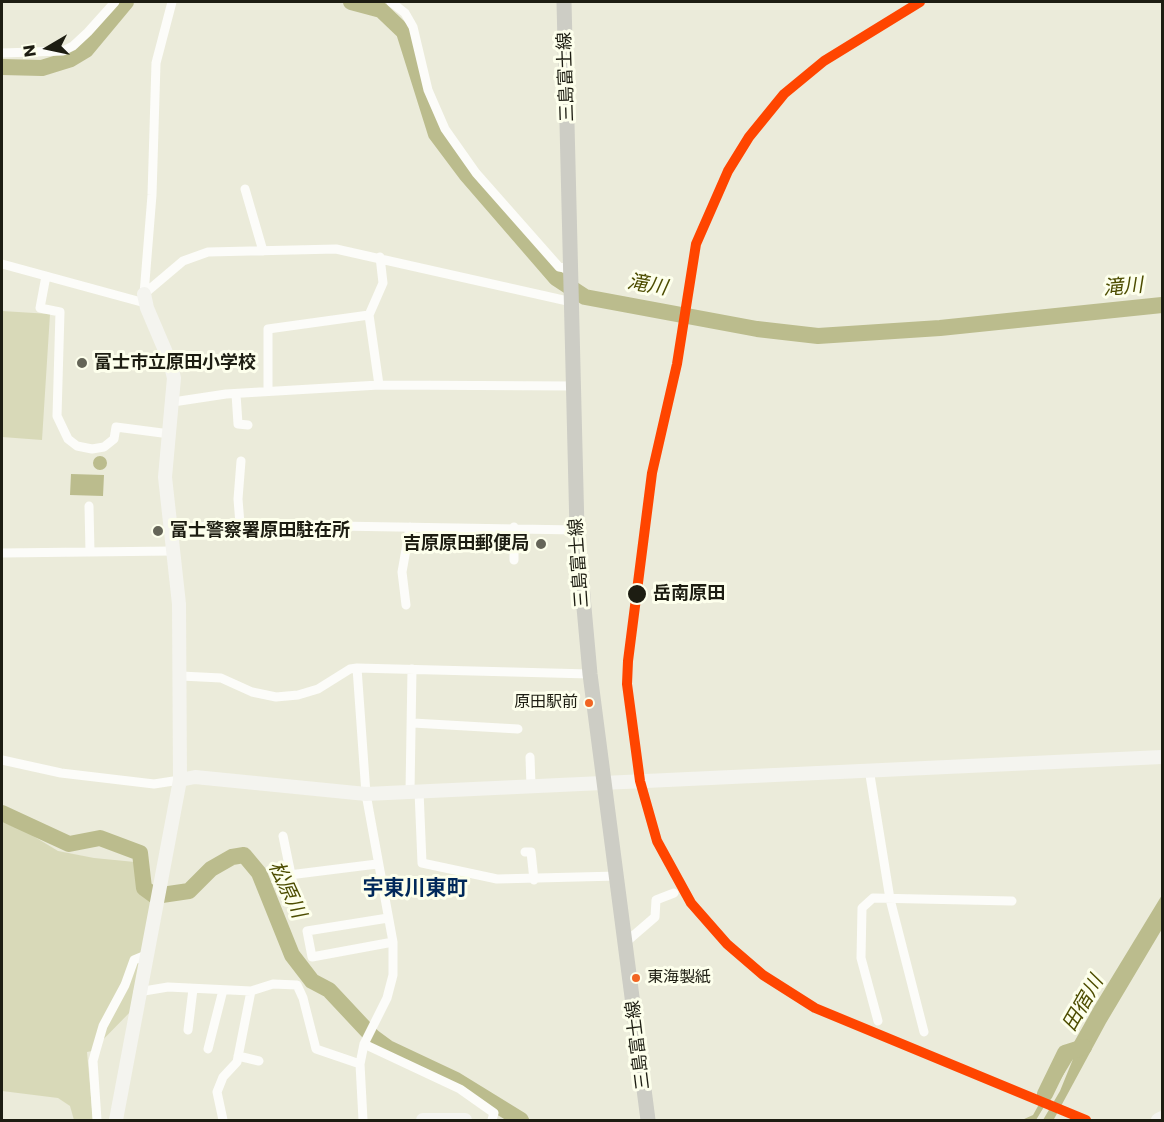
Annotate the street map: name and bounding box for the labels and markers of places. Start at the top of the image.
place label: 富士市立原田小学校 [94,352,256,374]
marker: 富士市立原田小学校 [75,356,89,370]
place label: 富士警察署原田駐在所 [170,520,350,542]
marker: 富士警察署原田駐在所 [151,524,165,538]
place label: 吉原原田郵便局 [403,533,529,555]
marker: 吉原原田郵便局 [534,537,548,551]
marker: 岳南原田 [626,583,648,605]
place label: 岳南原田 [653,583,725,605]
place label: 原田駅前 [514,693,578,713]
marker: 原田駅前 [583,697,595,709]
place label: 東海製紙 [647,968,711,988]
marker: 東海製紙 [630,972,642,984]

